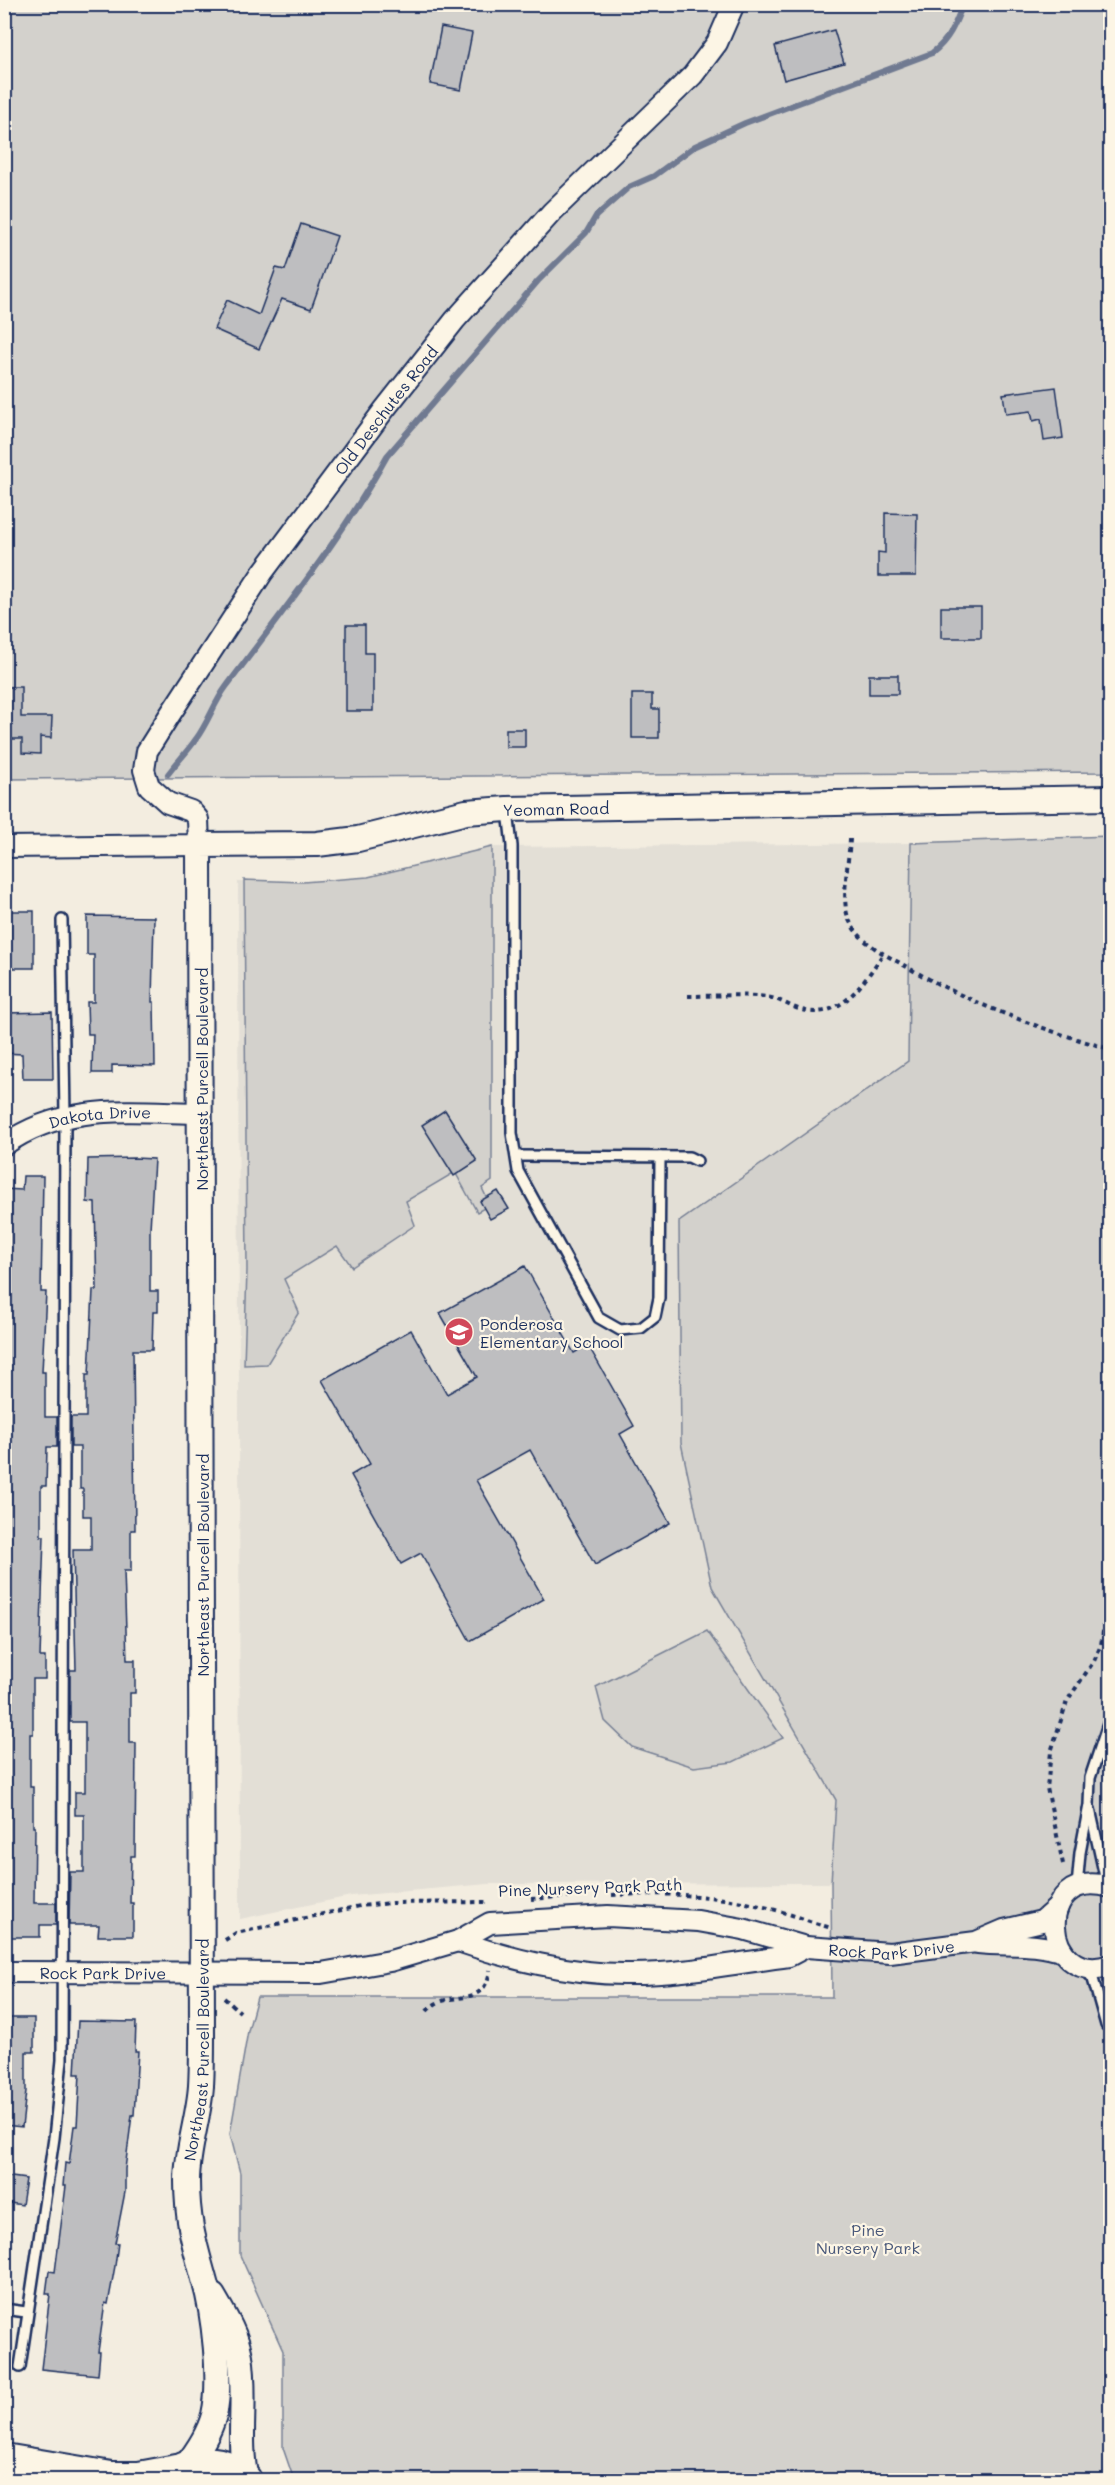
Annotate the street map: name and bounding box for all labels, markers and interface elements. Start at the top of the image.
street label: Old Deschutes Road [329,341,442,479]
street label: Yeoman Road [503,797,609,820]
street label: Northeast Purcell Boulevard [191,968,212,1190]
street label: Dakota Drive [46,1101,151,1132]
place label: Ponderosa Elementary School [480,1313,624,1352]
school or university icon: Ponderosa Elementary School [443,1316,475,1348]
street label: Northeast Purcell Boulevard [192,1454,213,1676]
street label: Pine Nursery Park Path [498,1873,682,1901]
street label: Rock Park Drive [828,1934,956,1964]
street label: Northeast Purcell Boulevard [178,1939,213,2162]
street label: Rock Park Drive [40,1962,166,1983]
park label: Pine Nursery Park [816,2219,920,2258]

